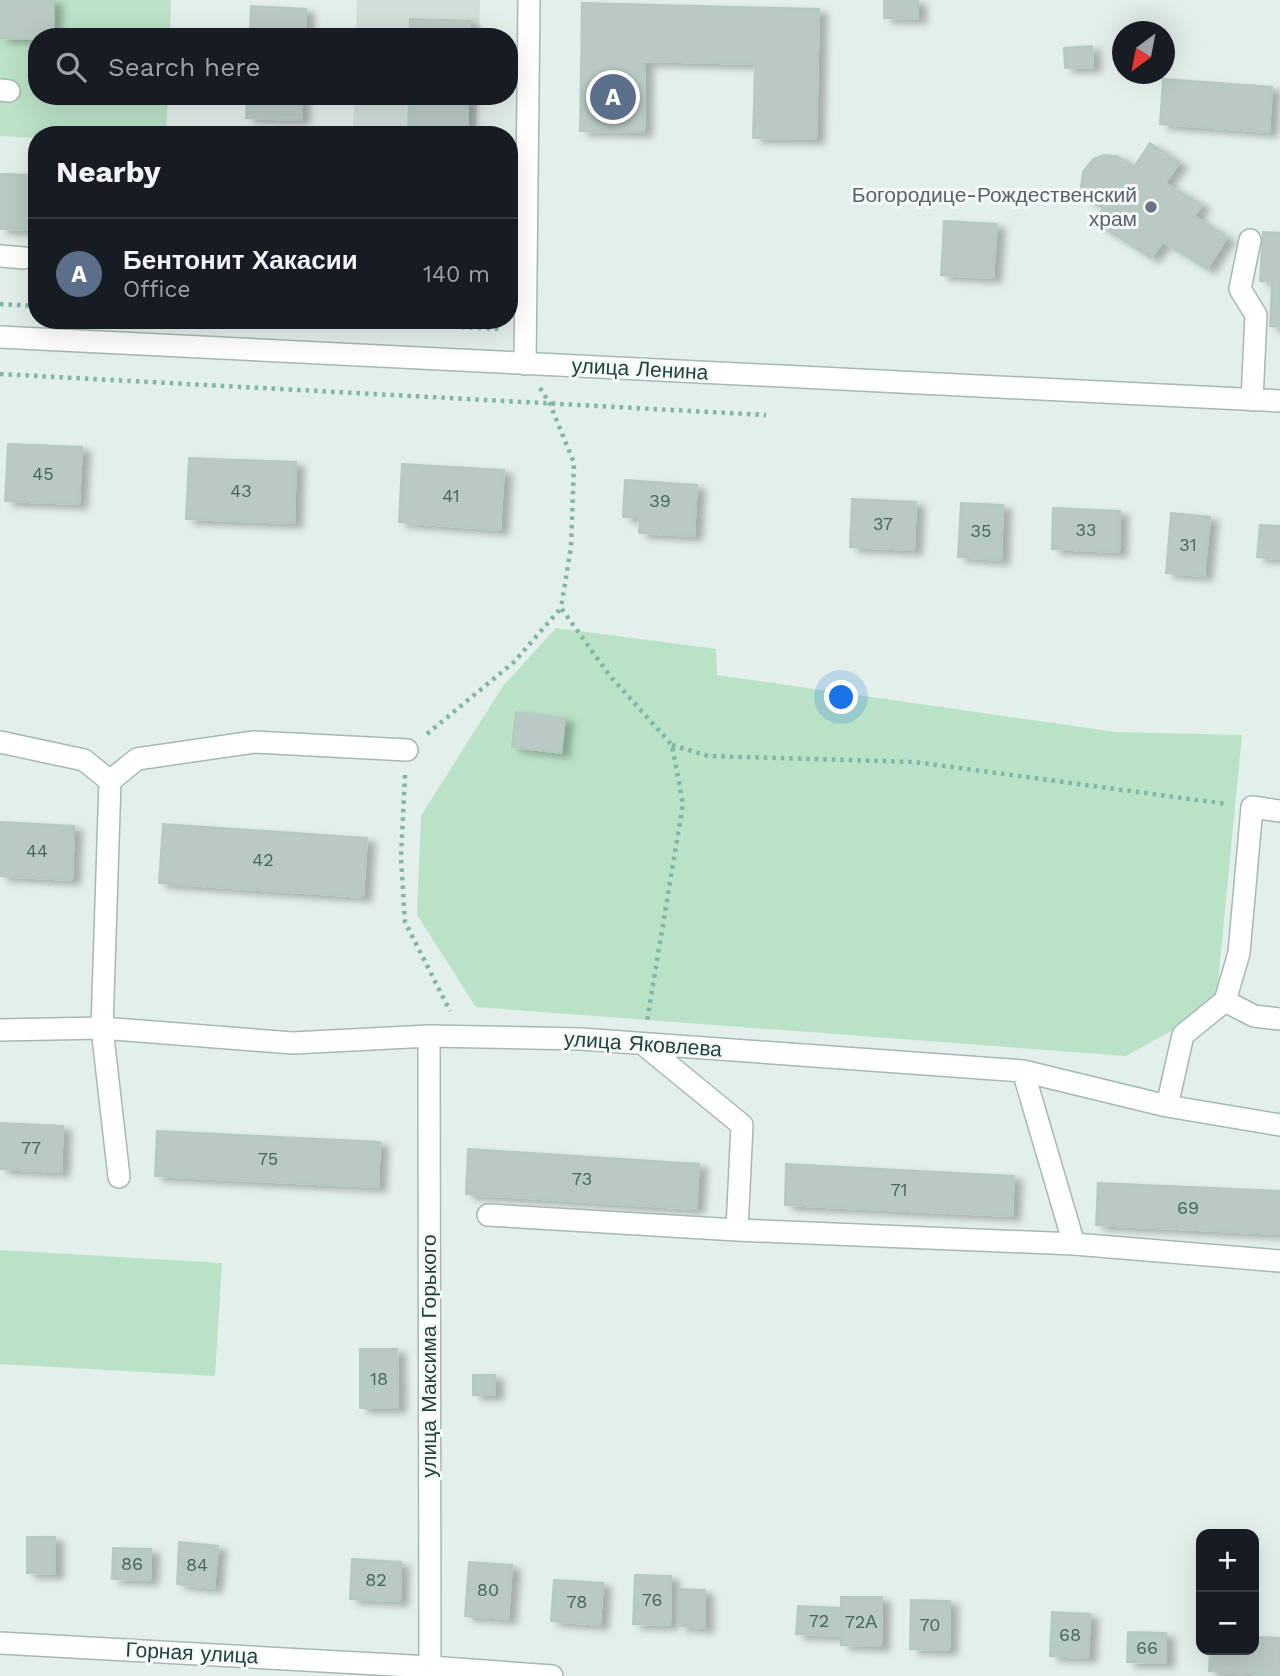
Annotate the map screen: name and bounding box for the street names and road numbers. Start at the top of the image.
street label: улица Ленина [571,352,709,385]
street label: улица Яковлева [563,1026,723,1062]
street label: улица Максима Горького [416,1234,441,1478]
street label: Горная улица [125,1637,259,1668]

